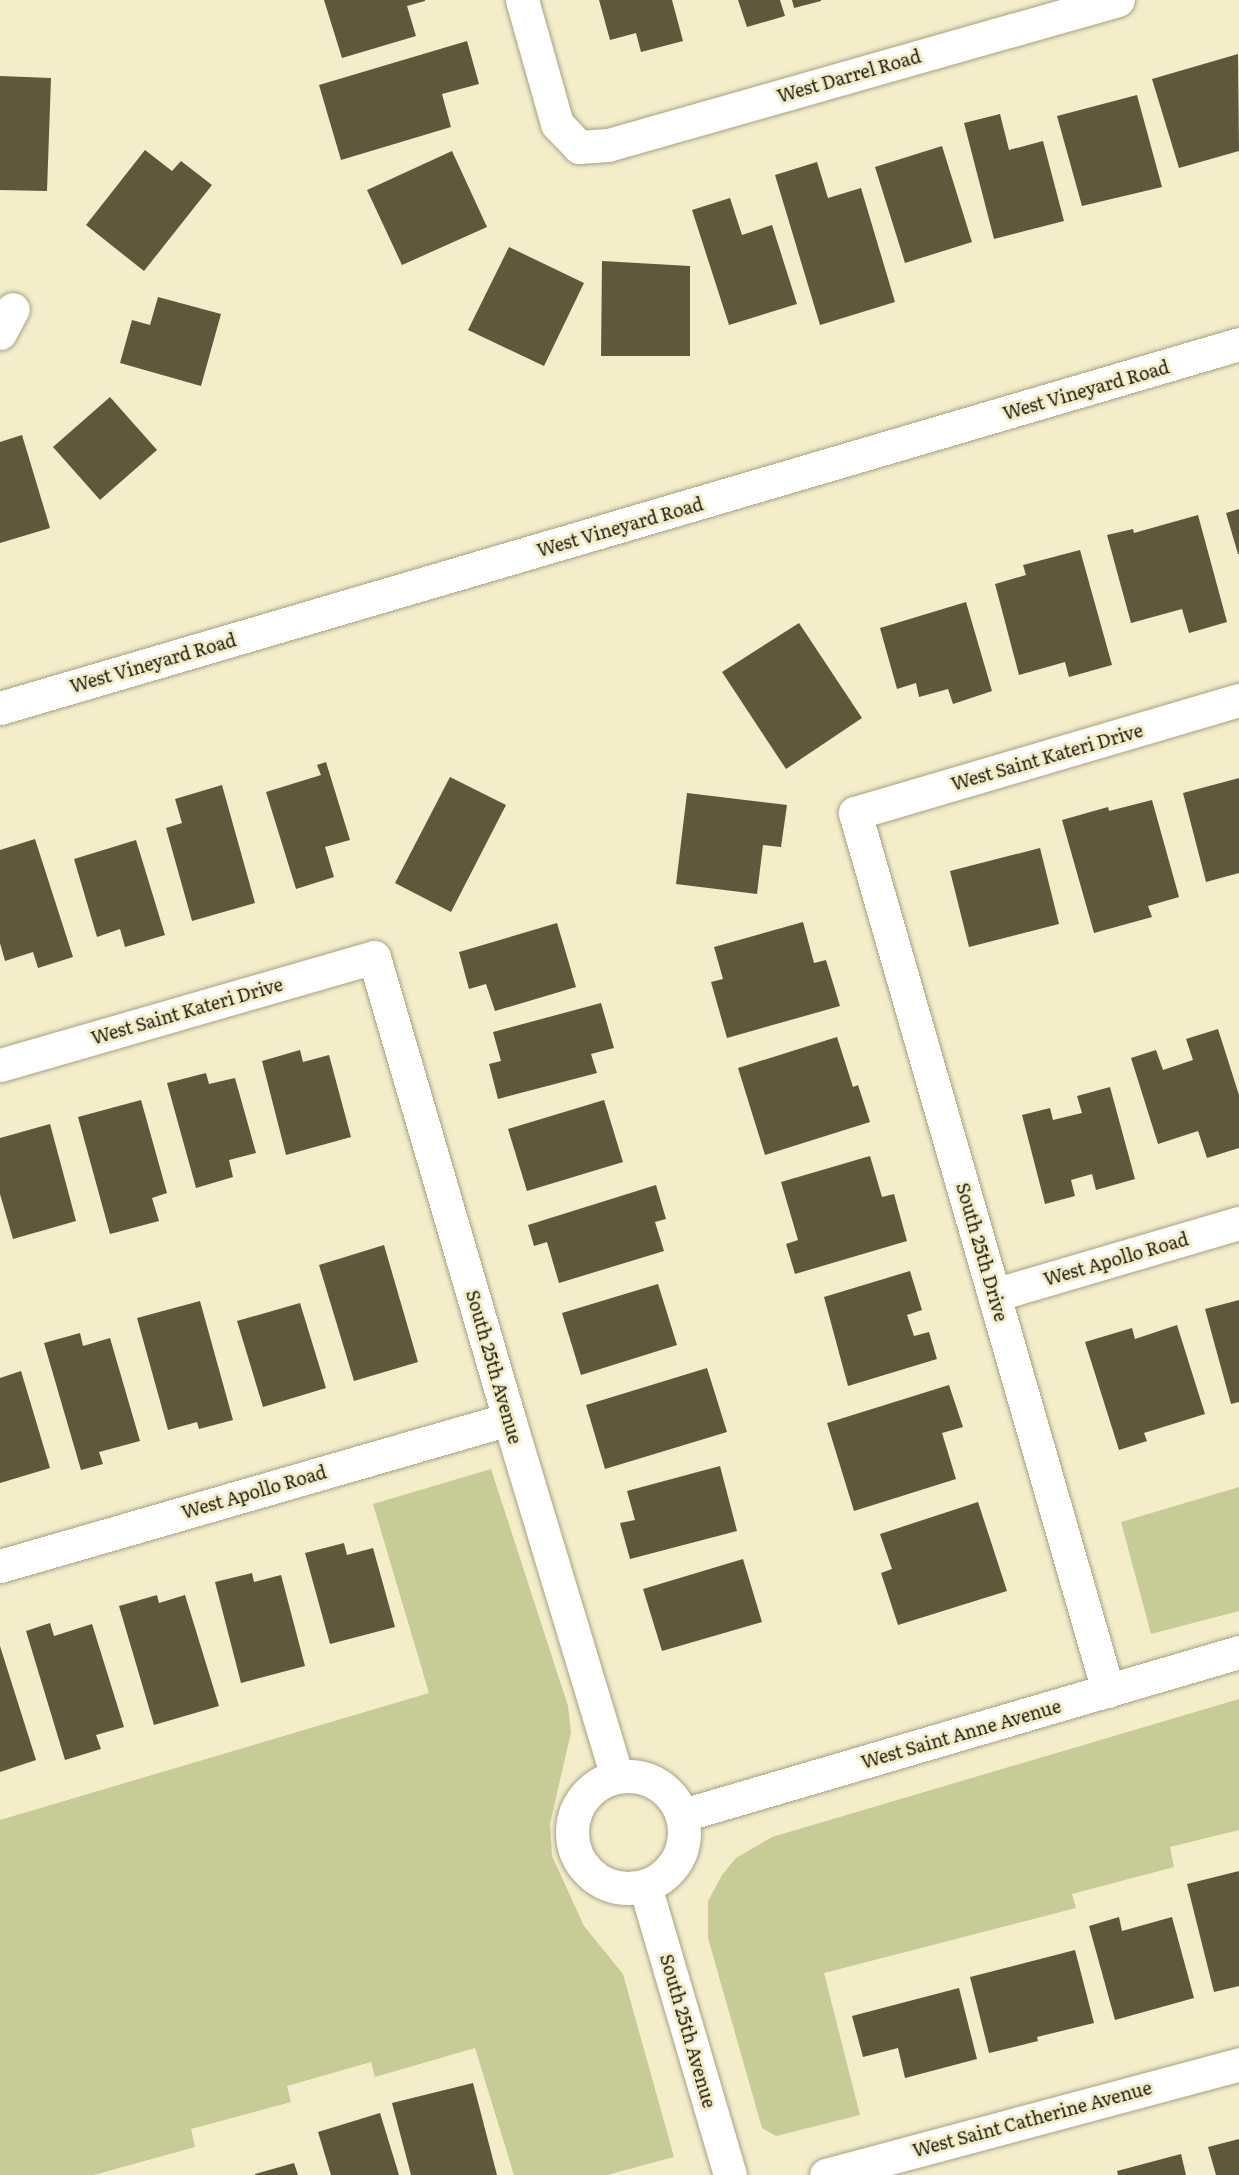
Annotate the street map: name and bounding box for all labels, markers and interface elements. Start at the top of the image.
street label: West Darrel Road [775,45,923,107]
street label: West Vineyard Road [1000,356,1172,424]
street label: West Vineyard Road [534,493,706,561]
street label: West Vineyard Road [67,629,239,697]
street label: West Saint Kateri Drive [949,719,1145,795]
street label: West Saint Kateri Drive [89,973,285,1049]
street label: South 25th Drive [952,1180,1012,1324]
street label: West Apollo Road [1041,1228,1191,1290]
street label: South 25th Avenue [462,1288,526,1446]
street label: West Apollo Road [179,1461,329,1523]
street label: West Saint Anne Avenue [859,1695,1063,1773]
street label: South 25th Avenue [656,1952,720,2110]
street label: West Saint Catherine Avenue [910,2077,1154,2161]

